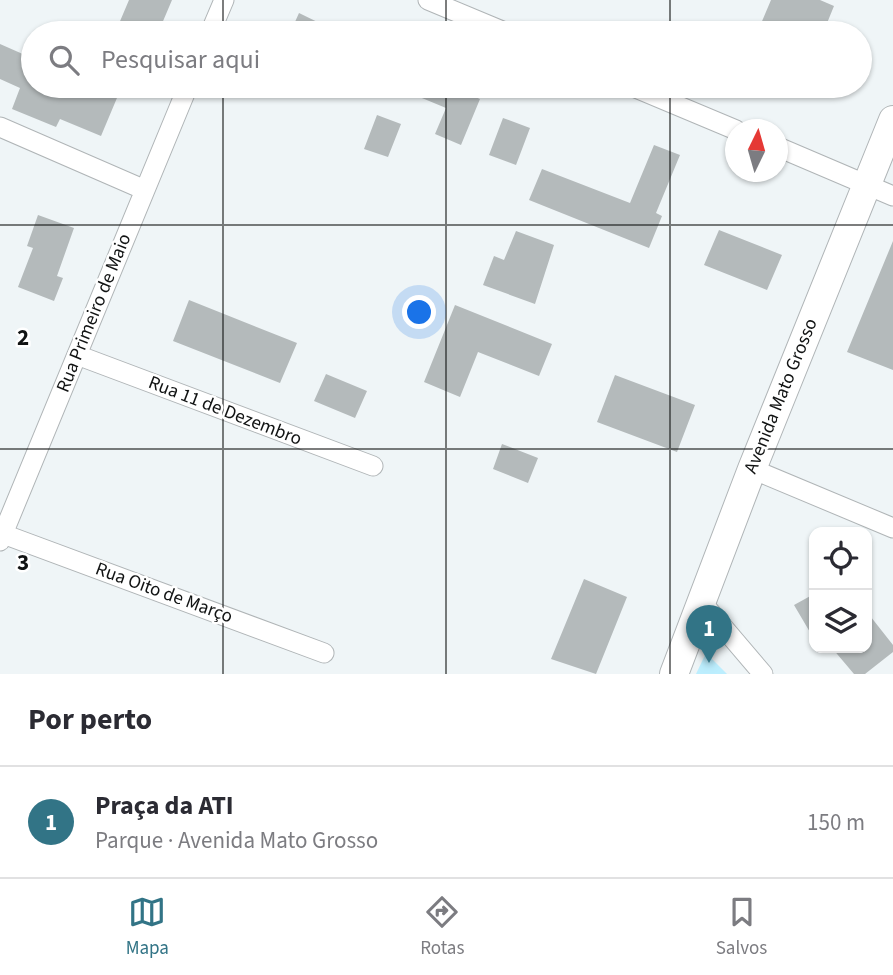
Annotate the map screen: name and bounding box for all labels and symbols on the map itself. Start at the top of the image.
north arrow [725,119,788,182]
street label: Rua Primeiro de Maio [50,230,138,396]
your location [402,295,436,329]
street label: Avenida Mato Grosso [738,314,824,478]
text: 2 [17,321,29,354]
street label: Rua 11 de Dezembro [144,369,306,453]
text: 3 [17,546,29,579]
street label: Rua Oito de Março [92,556,236,630]
pin: 1 [686,605,732,663]

